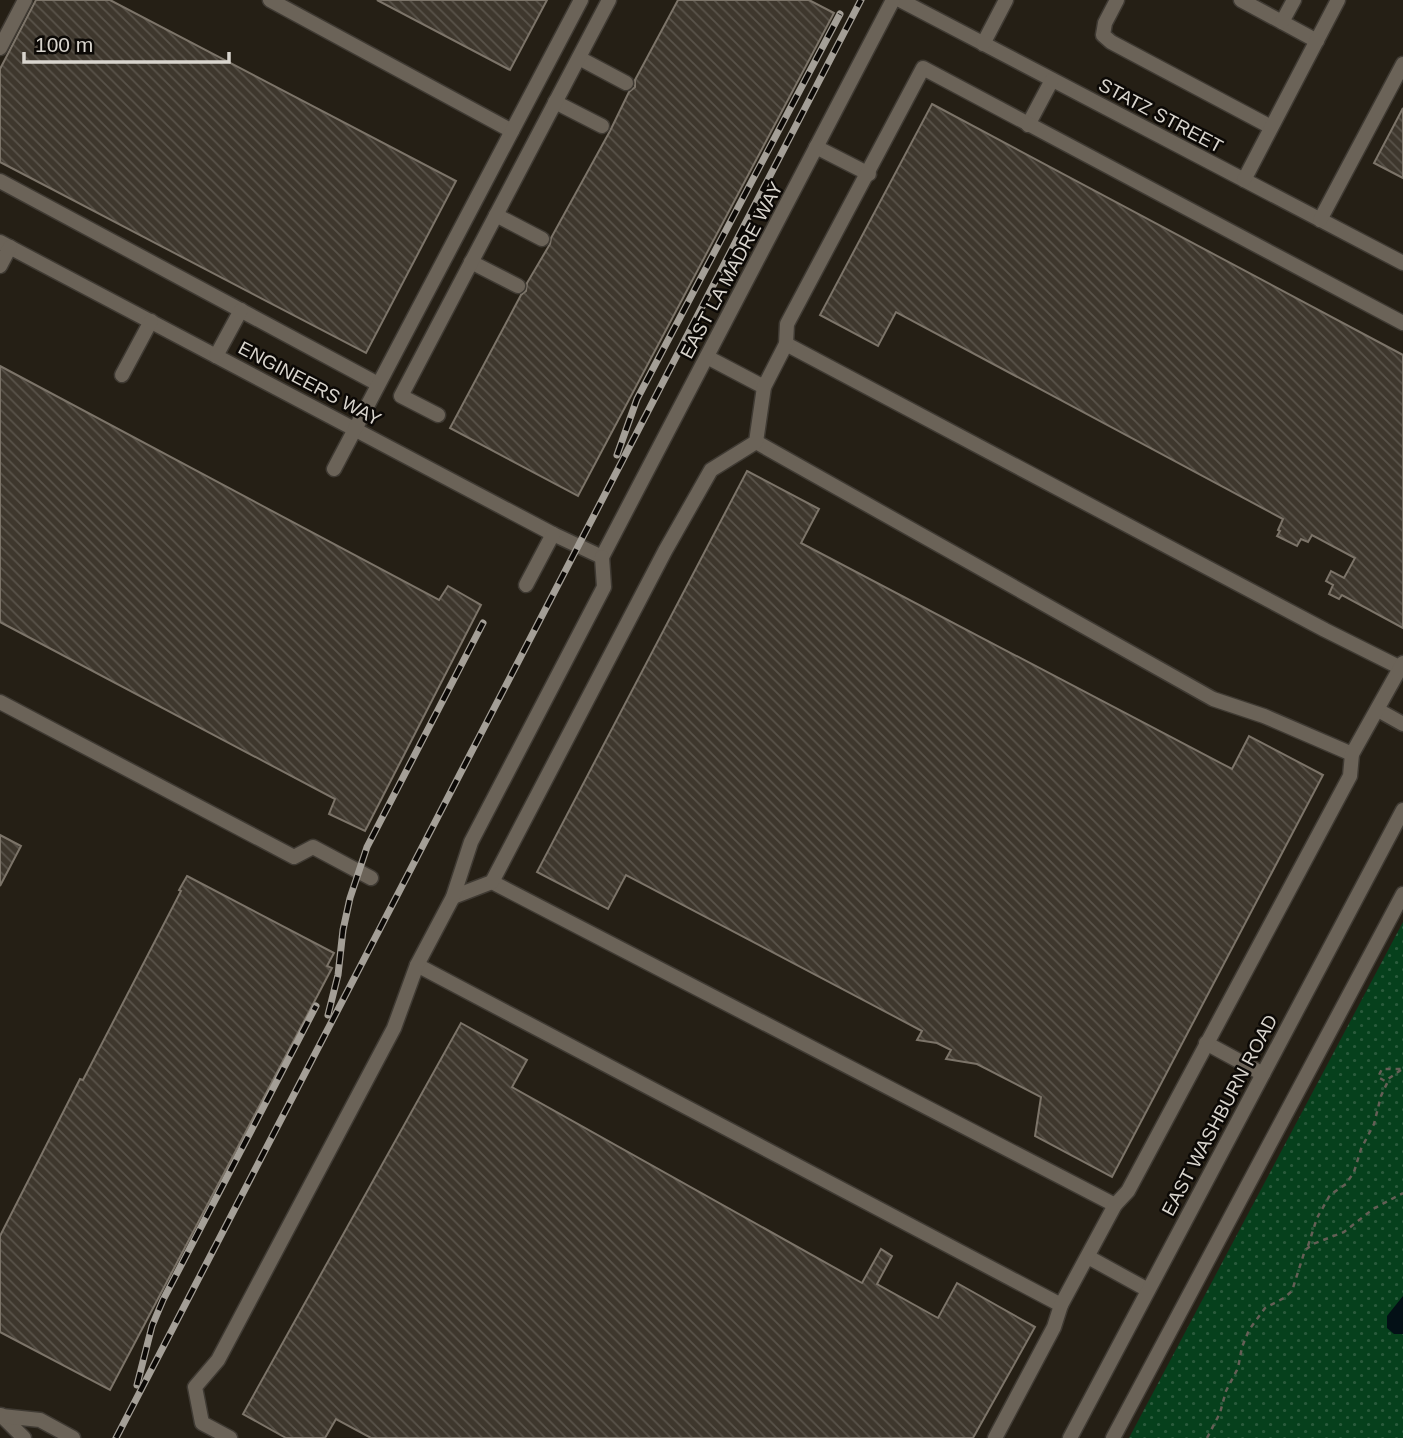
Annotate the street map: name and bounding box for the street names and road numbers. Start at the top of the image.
street label: STATZ STREET [1095,74,1227,157]
street label: EAST LA MADRE WAY [676,178,787,362]
street label: ENGINEERS WAY [235,337,385,430]
street label: EAST WASHBURN ROAD [1157,1011,1281,1219]

